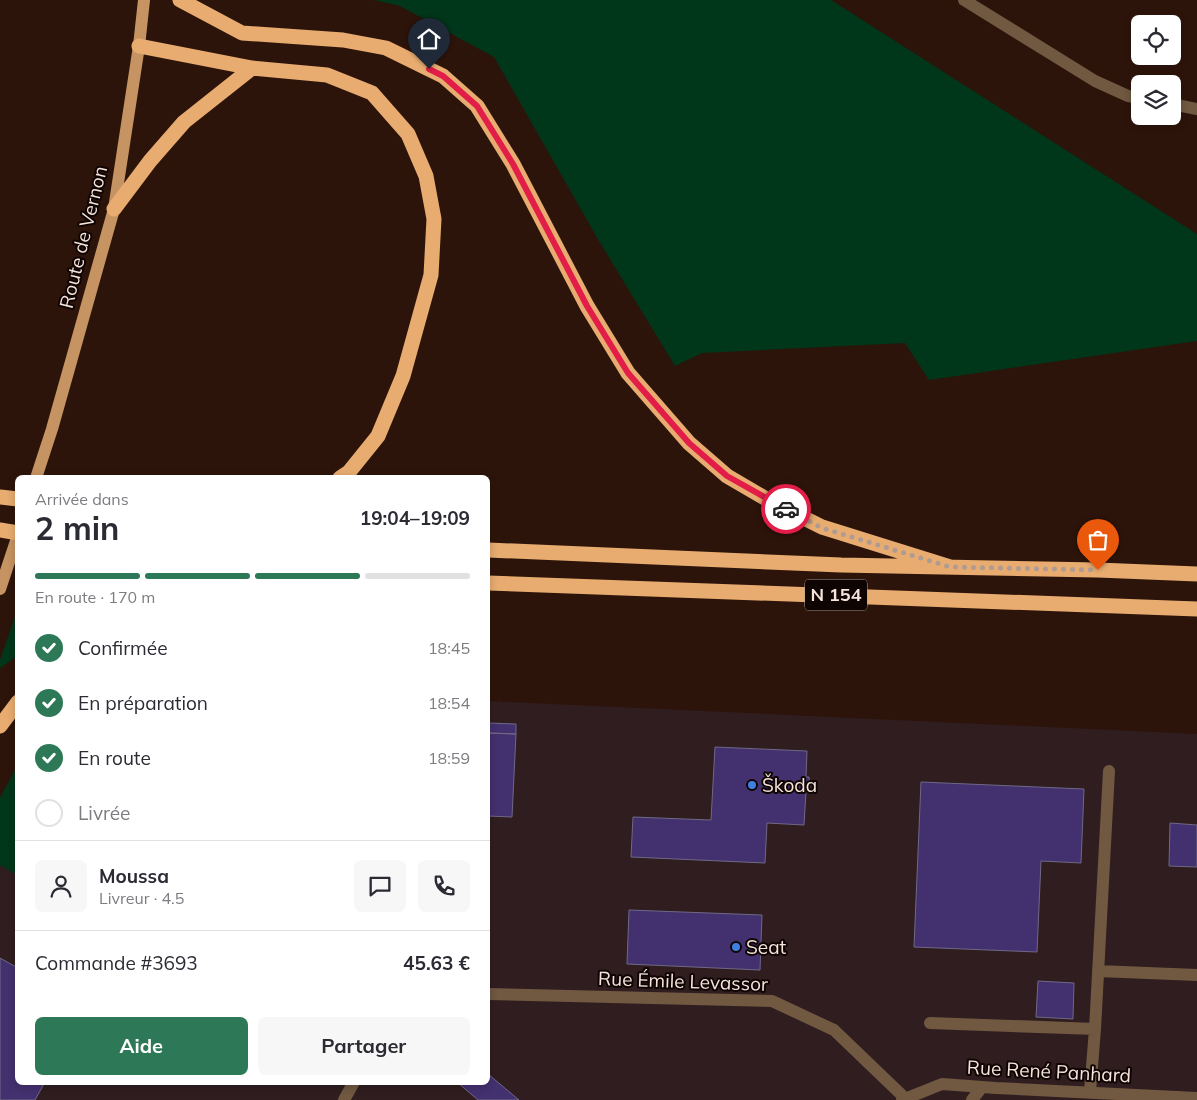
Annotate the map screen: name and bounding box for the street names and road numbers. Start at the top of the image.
street label: Route de Vernon [54,163,112,311]
road number: N 154 [805,580,867,610]
street label: Rue Émile Levassor [598,966,768,996]
street label: Rue René Panhard [966,1055,1132,1087]

